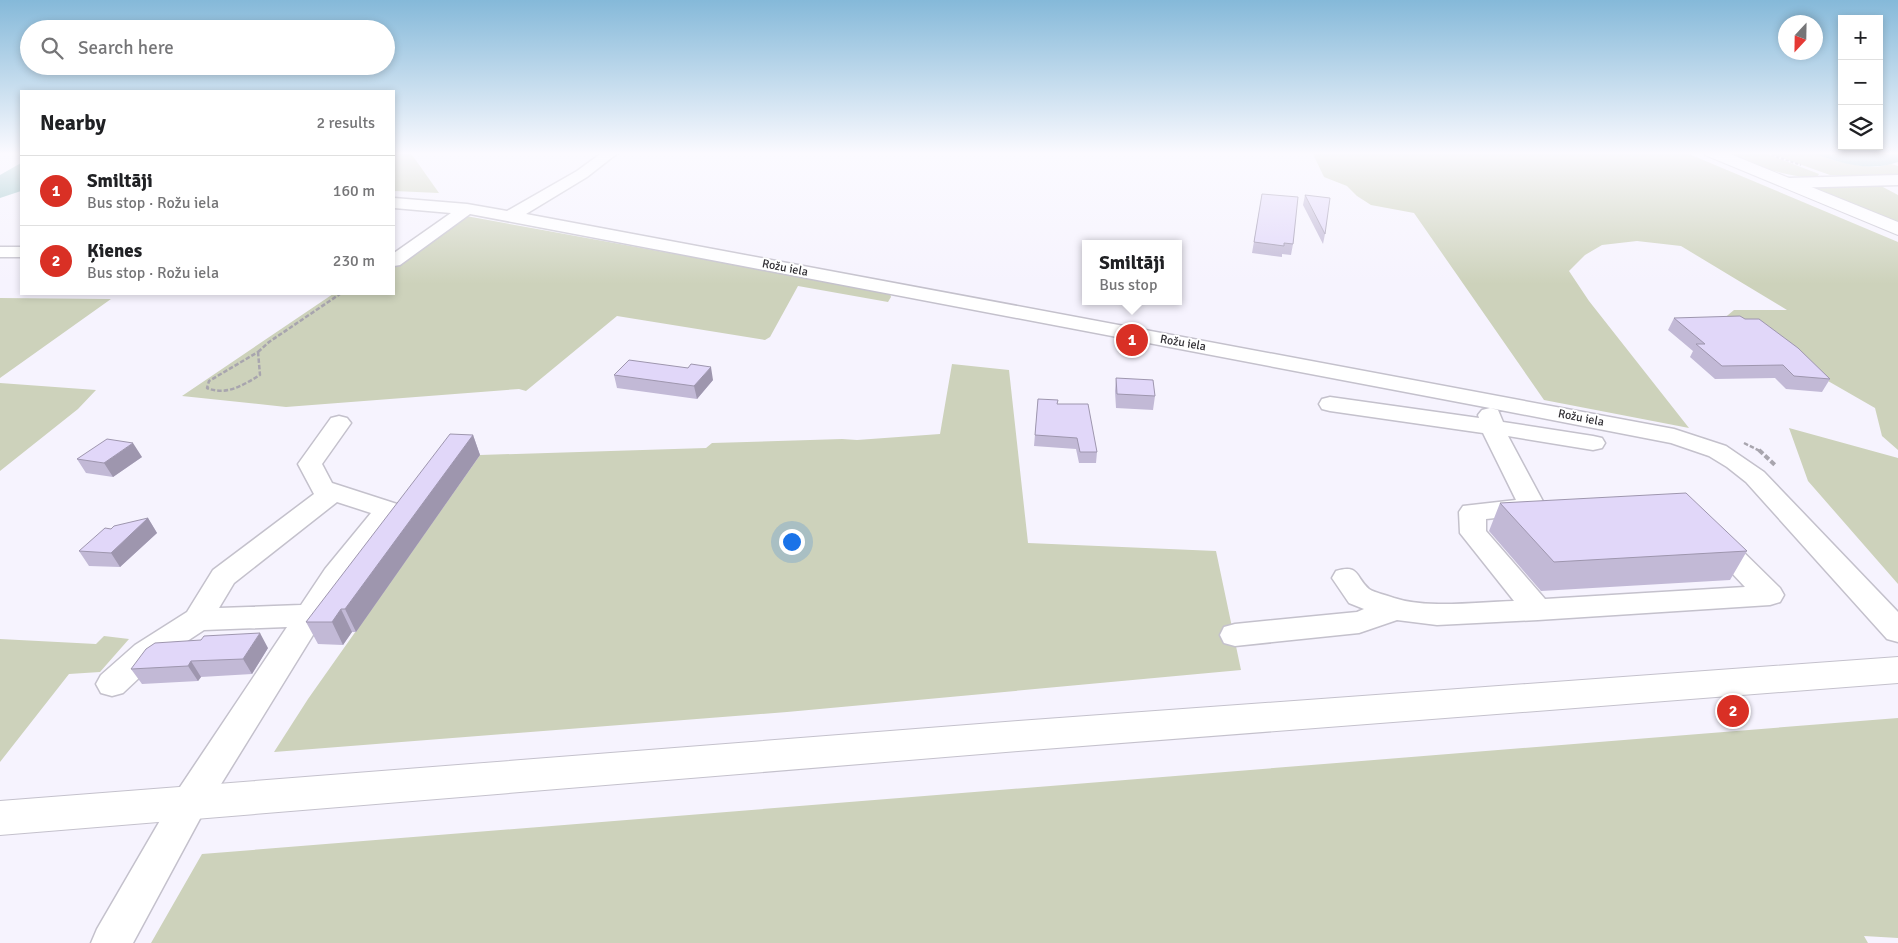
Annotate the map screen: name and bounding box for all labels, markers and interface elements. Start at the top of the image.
north arrow [1778,15,1823,60]
map controls [1838,15,1883,150]
button: + [1838,15,1883,60]
search box [20,20,395,75]
icon: search [38,34,66,62]
text: Search here [78,36,174,60]
button: − [1838,60,1883,105]
button: layers [1838,105,1883,150]
text: Nearby [40,110,106,136]
text: 2 results [316,113,375,133]
text: Smiltāji [87,169,153,193]
text: 1 [52,181,60,201]
text: 160 m [333,181,375,201]
text: Bus stop · Rožu iela [87,193,219,213]
text: Ķienes [87,239,142,263]
popup [1082,240,1182,305]
text: 2 [52,251,60,271]
text: 230 m [333,251,375,271]
text: Smiltāji [1099,251,1165,275]
street label: Rožu iela [761,256,809,280]
text: Bus stop · Rožu iela [87,263,219,283]
text: Bus stop [1099,275,1157,295]
pin: 1 [1116,321,1148,359]
street label: Rožu iela [1159,332,1207,354]
street label: Rožu iela [1557,406,1605,430]
your location [779,529,805,555]
pin: 2 [1717,692,1749,730]

